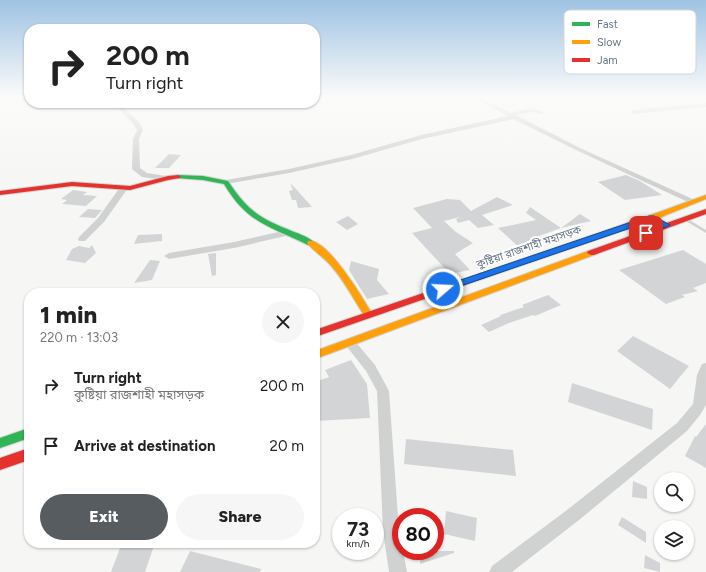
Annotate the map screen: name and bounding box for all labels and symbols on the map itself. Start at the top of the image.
legend [564,10,696,74]
text: Fast [597,18,618,31]
text: Slow [597,36,621,49]
text: Jam [597,54,618,67]
pin [629,216,663,250]
street label: কুষ্টিয়া রাজশাহী মহাসড়ক [474,223,583,271]
position arrow [422,268,464,310]
speed limit sign: 80 [392,508,444,560]

